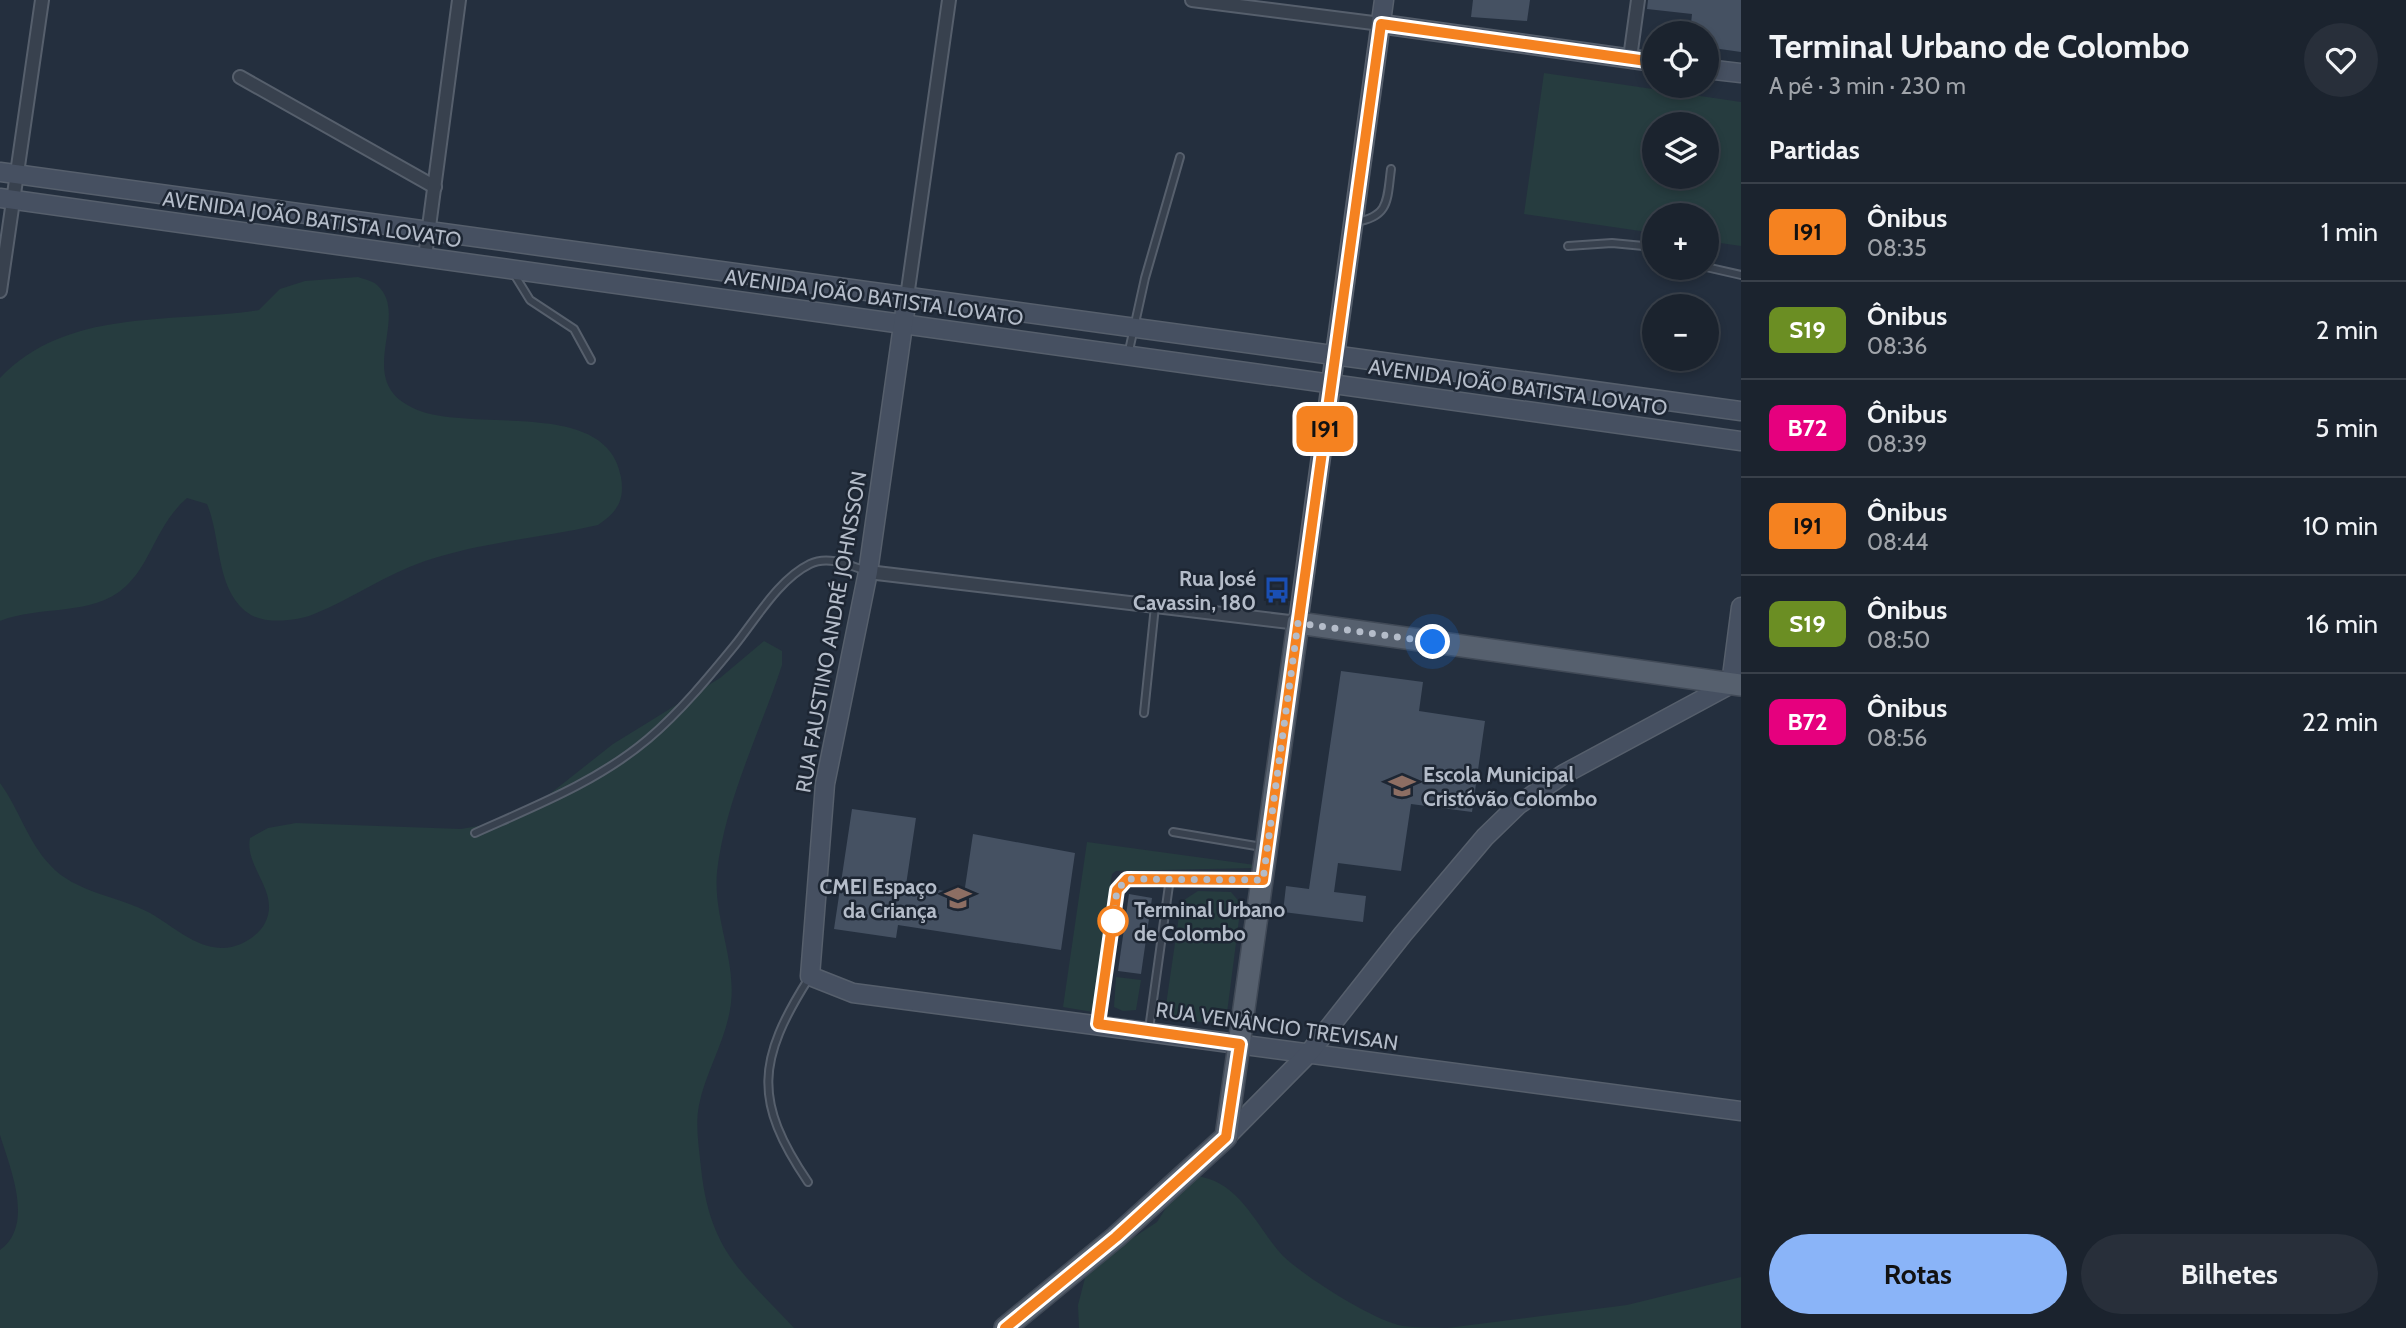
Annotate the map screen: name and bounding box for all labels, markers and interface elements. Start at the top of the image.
map controls [1642,21,1719,371]
button: locate [1642,21,1719,98]
button: heart [2304,23,2378,97]
text: Terminal Urbano de Colombo [1769,26,2189,66]
text: A pé · 3 min · 230 m [1769,72,1966,100]
button: layers [1642,112,1719,189]
text: Partidas [1769,134,1860,166]
street label: AVENIDA JOÃO BATISTA LOVATO [161,185,463,252]
text: Ônibus [1867,202,1947,234]
button: + [1642,203,1719,280]
text: 1 min [2321,216,2378,248]
text: I91 [1793,217,1822,246]
text: 08:35 [1867,234,1927,262]
street label: AVENIDA JOÃO BATISTA LOVATO [723,263,1025,330]
button: − [1642,294,1719,371]
text: Ônibus [1867,300,1947,332]
text: 2 min [2316,314,2378,346]
text: S19 [1789,315,1826,344]
text: 08:36 [1867,332,1927,360]
street label: AVENIDA JOÃO BATISTA LOVATO [1367,353,1669,420]
text: Ônibus [1867,398,1947,430]
line badge: I91 [1285,406,1365,452]
text: 5 min [2315,412,2378,444]
text: B72 [1788,413,1827,442]
text: I91 [1310,414,1340,443]
text: 08:39 [1867,430,1927,458]
street label: RUA FAUSTINO ANDRÉ JOHNSSON [790,469,872,795]
text: Ônibus [1867,496,1947,528]
text: 10 min [2303,510,2378,542]
text: I91 [1793,511,1822,540]
text: 08:44 [1867,528,1928,556]
place label: Rua José Cavassin, 180 [1133,566,1256,615]
bus stop icon: Rua José Cavassin, 180 [1262,575,1292,605]
text: Ônibus [1867,594,1947,626]
text: 16 min [2306,608,2378,640]
text: S19 [1789,609,1826,638]
your location [1415,624,1450,659]
text: 08:50 [1867,626,1930,654]
text: Ônibus [1867,692,1947,724]
text: 22 min [2302,706,2378,738]
text: B72 [1788,707,1827,736]
text: 08:56 [1867,724,1927,752]
place label: Escola Municipal Cristóvão Colombo [1423,762,1597,811]
school or university icon: Escola Municipal Cristóvão Colombo [1387,771,1417,801]
place label: CMEI Espaço da Criança [820,874,938,923]
school or university icon: CMEI Espaço da Criança [943,883,973,913]
place label: Terminal Urbano de Colombo [1134,897,1285,946]
marker: Terminal Urbano de Colombo [1098,906,1128,936]
street label: RUA VENÂNCIO TREVISAN [1154,997,1400,1055]
button: Rotas [1769,1234,2067,1314]
button: Bilhetes [2081,1234,2378,1314]

